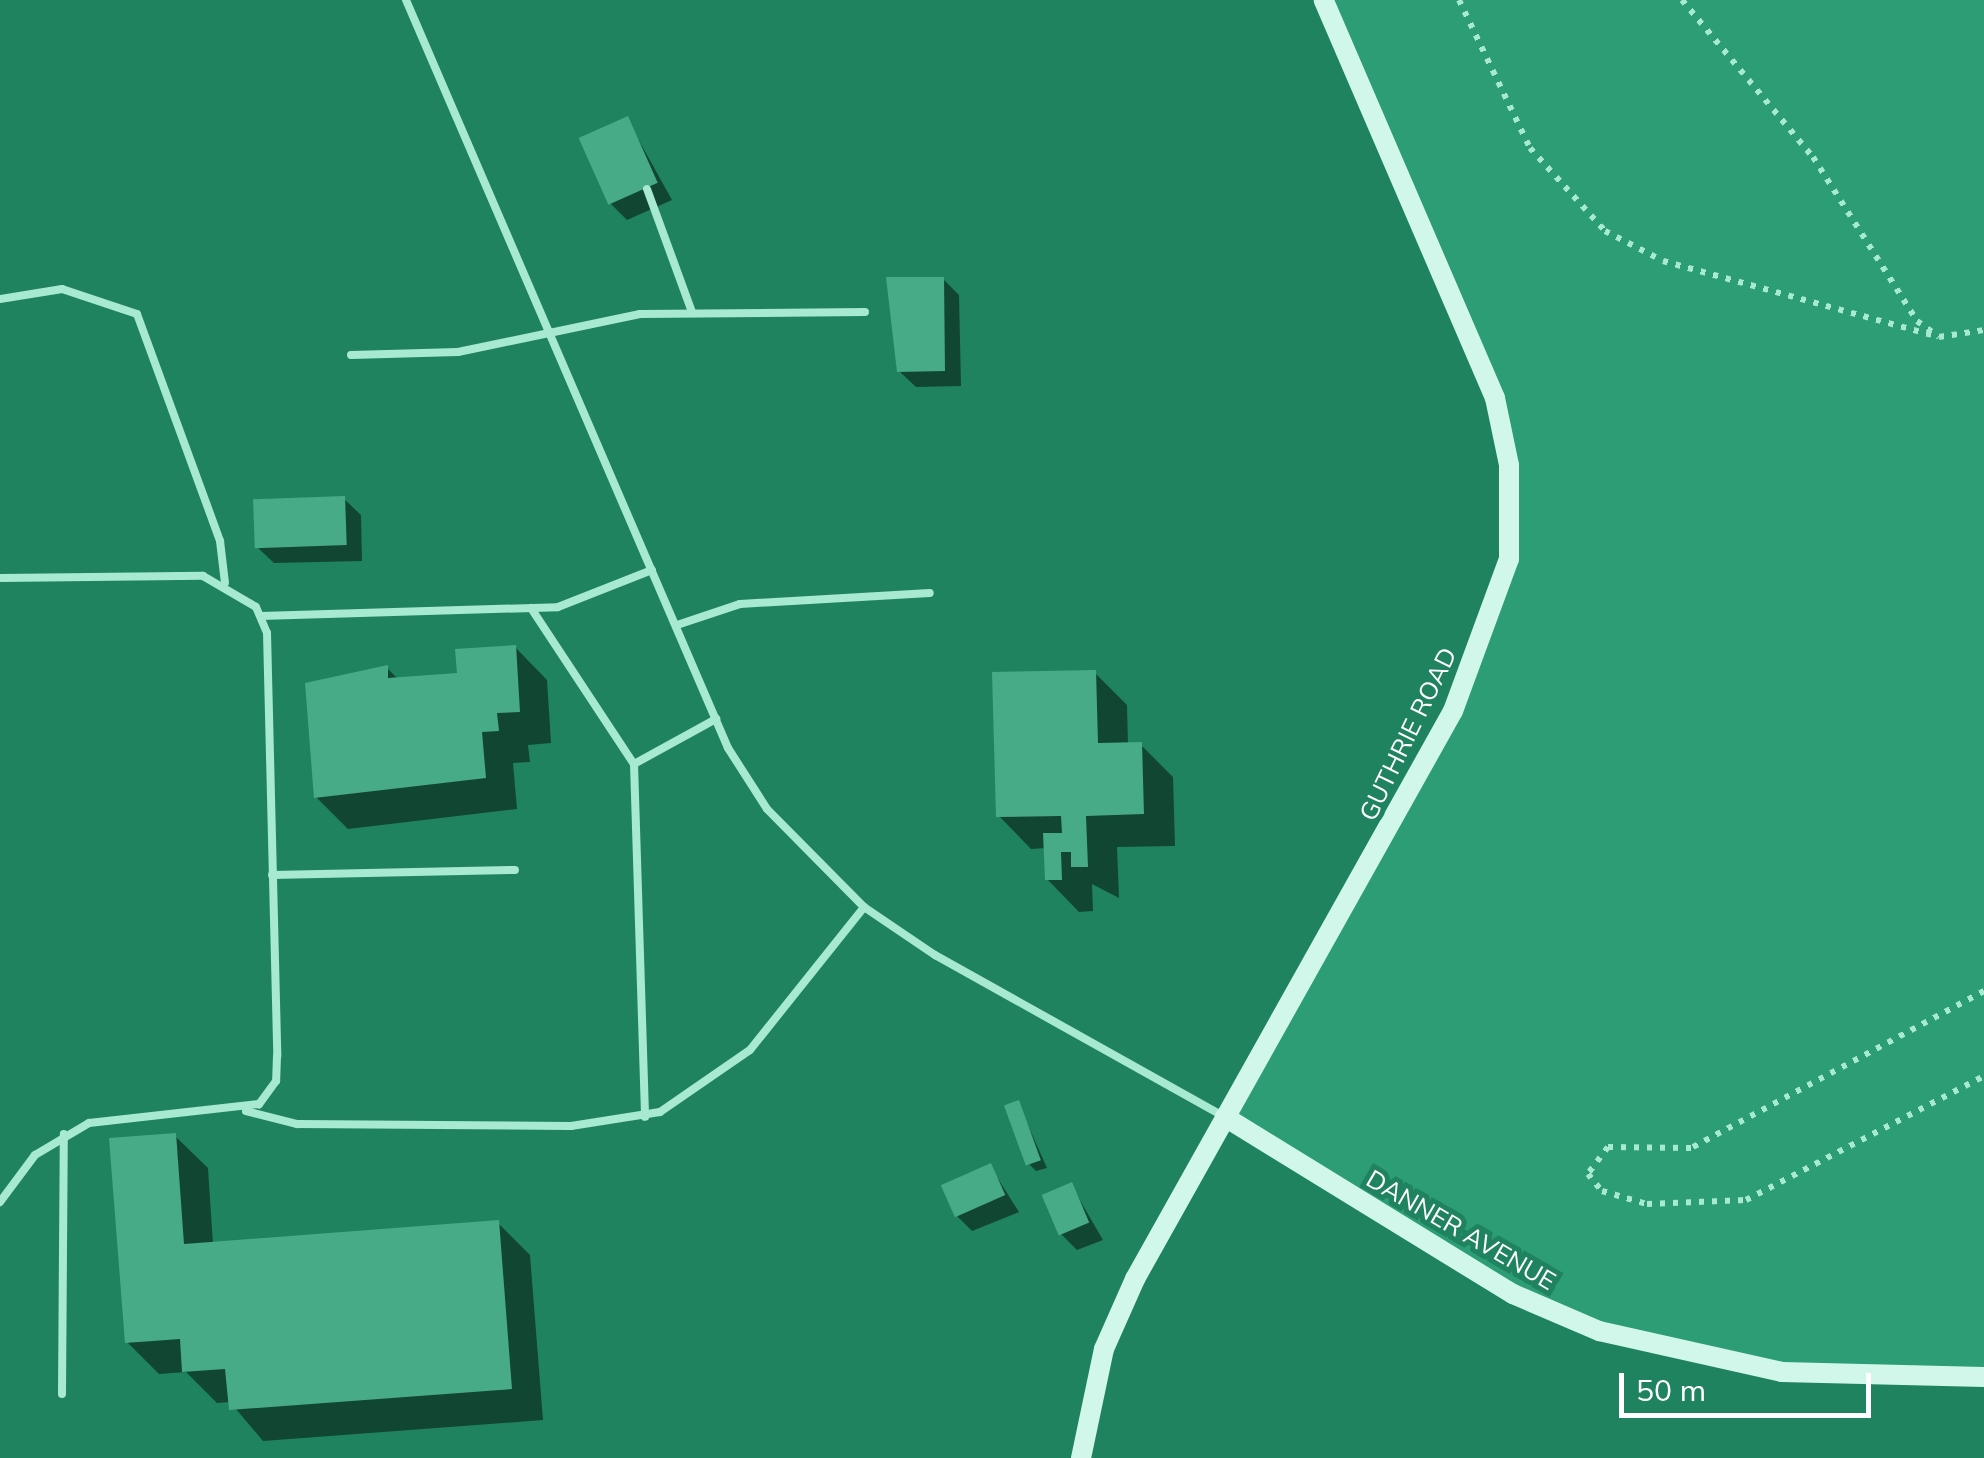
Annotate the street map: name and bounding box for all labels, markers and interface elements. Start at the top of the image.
street label: GUTHRIE ROAD [1353,642,1463,826]
street label: DANNER AVENUE [1361,1164,1561,1296]
scale bar [1624,1353,1876,1415]
text: 50 m [1636,1371,1706,1409]

